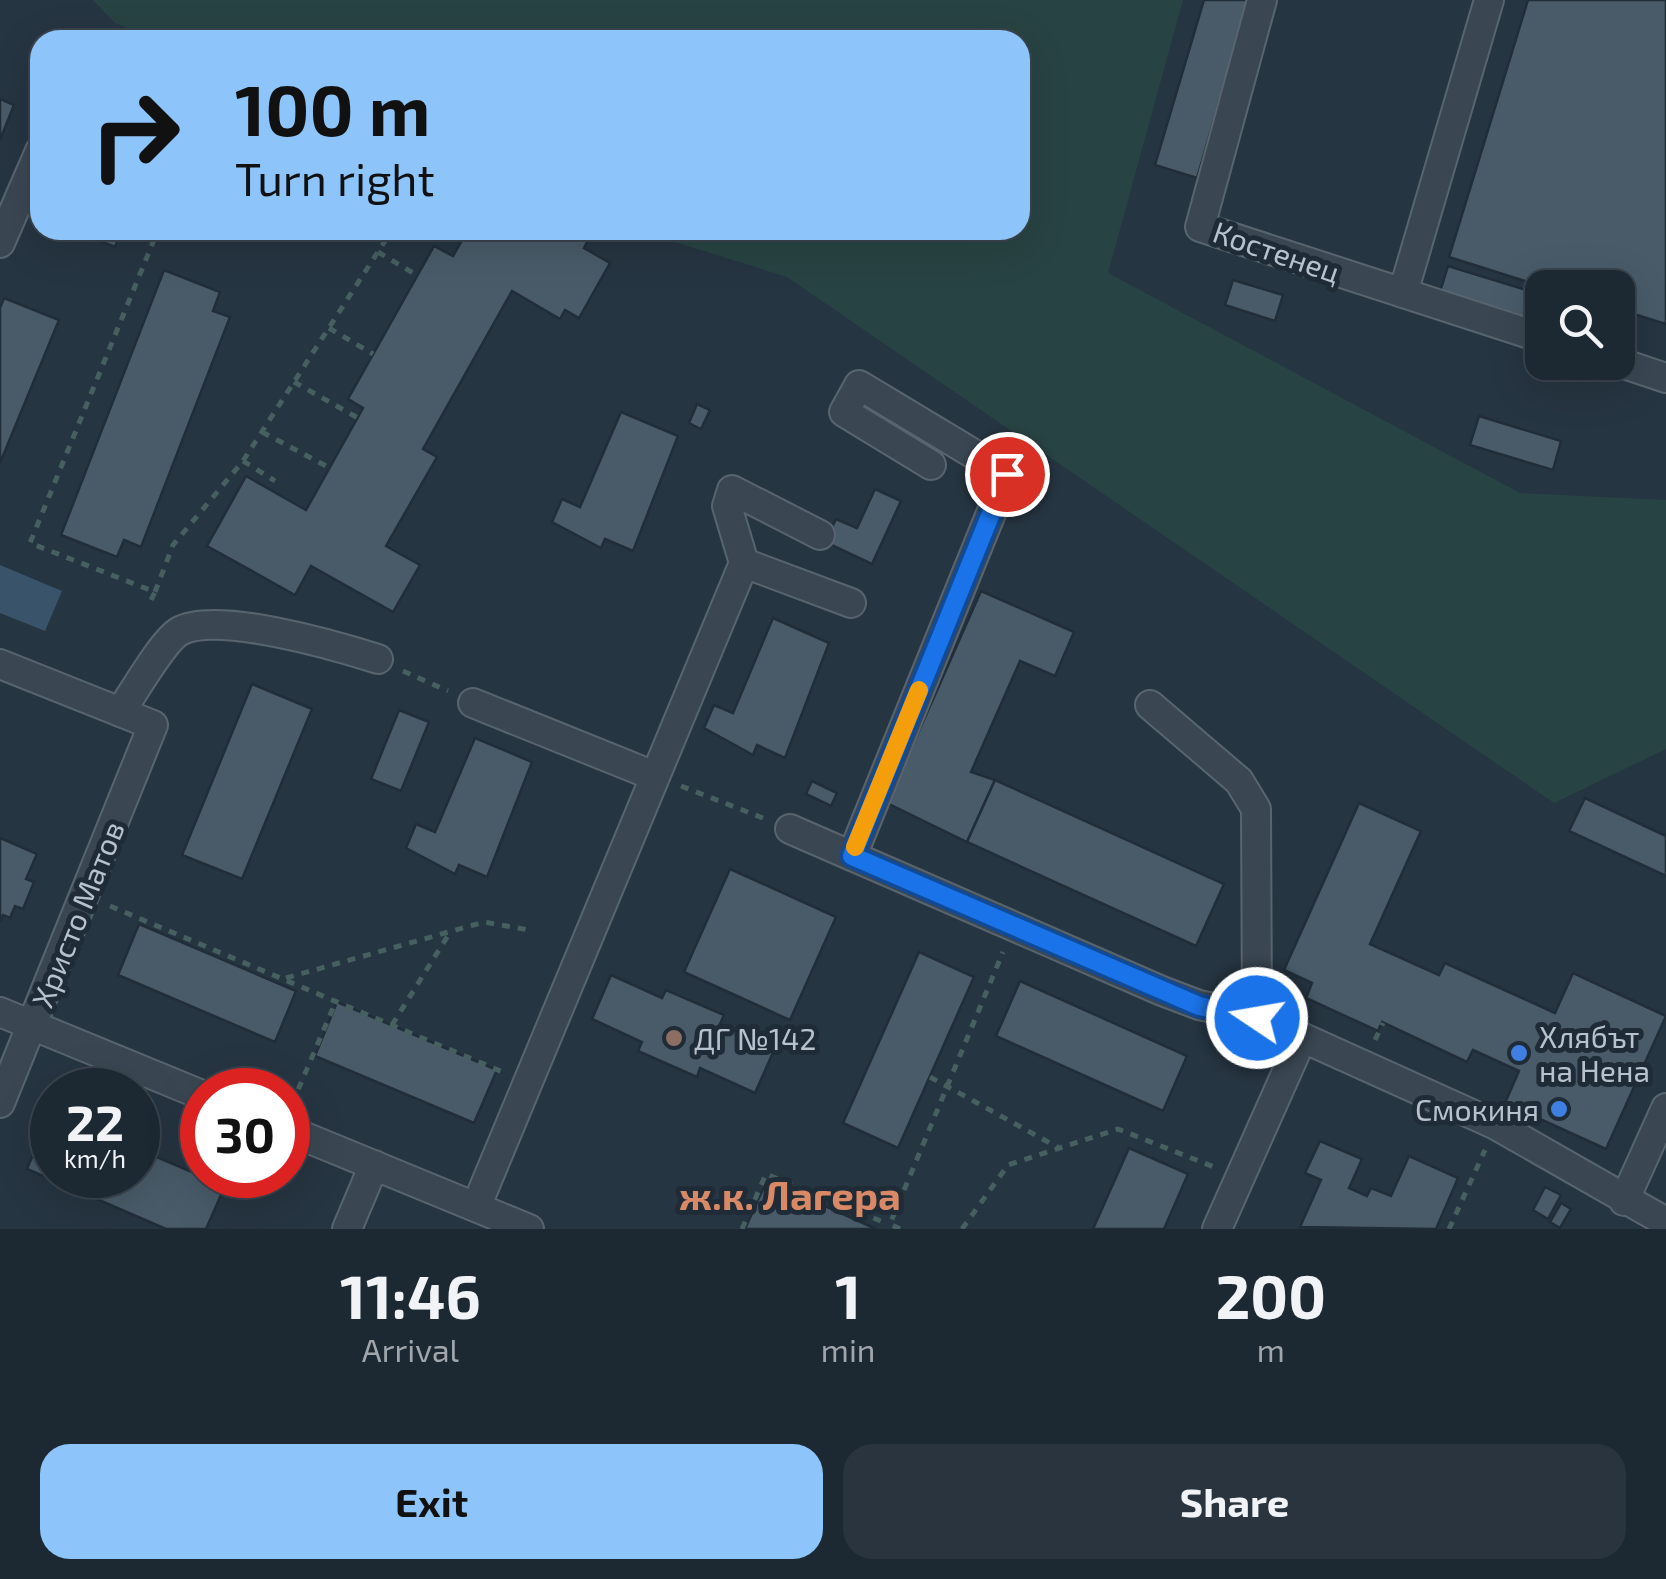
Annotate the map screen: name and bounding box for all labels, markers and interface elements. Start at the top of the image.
text: 100 m [235,66,430,150]
icon: right [70,70,200,200]
text: Turn right [235,151,435,205]
street label: Костенец [1209,213,1345,289]
map controls [1525,270,1635,380]
button: search [1525,270,1635,380]
pin [965,432,1050,517]
icon: arrive [980,447,1035,502]
street label: Христо Матов [23,816,131,1012]
position arrow [1205,966,1309,1070]
place label: Хлябът на Нена [1539,1018,1650,1088]
place label: ДГ №142 [694,1020,816,1056]
marker: ДГ №142 [663,1027,685,1049]
marker: Хлябът на Нена [1508,1042,1530,1064]
speed limit sign: 30 [180,1068,310,1198]
text: 22 [66,1091,124,1151]
place label: Смокиня [1415,1091,1539,1127]
marker: Смокиня [1548,1098,1570,1120]
text: km/h [64,1143,126,1173]
district label: ж.к. Лагера [679,1170,901,1218]
text: 11:46 [340,1259,481,1331]
text: 1 [835,1259,861,1331]
text: 200 [1215,1259,1326,1331]
text: Arrival [362,1330,459,1368]
text: min [821,1330,875,1368]
text: m [1257,1330,1285,1368]
button: Exit [40,1444,823,1559]
button: Share [843,1444,1626,1559]

